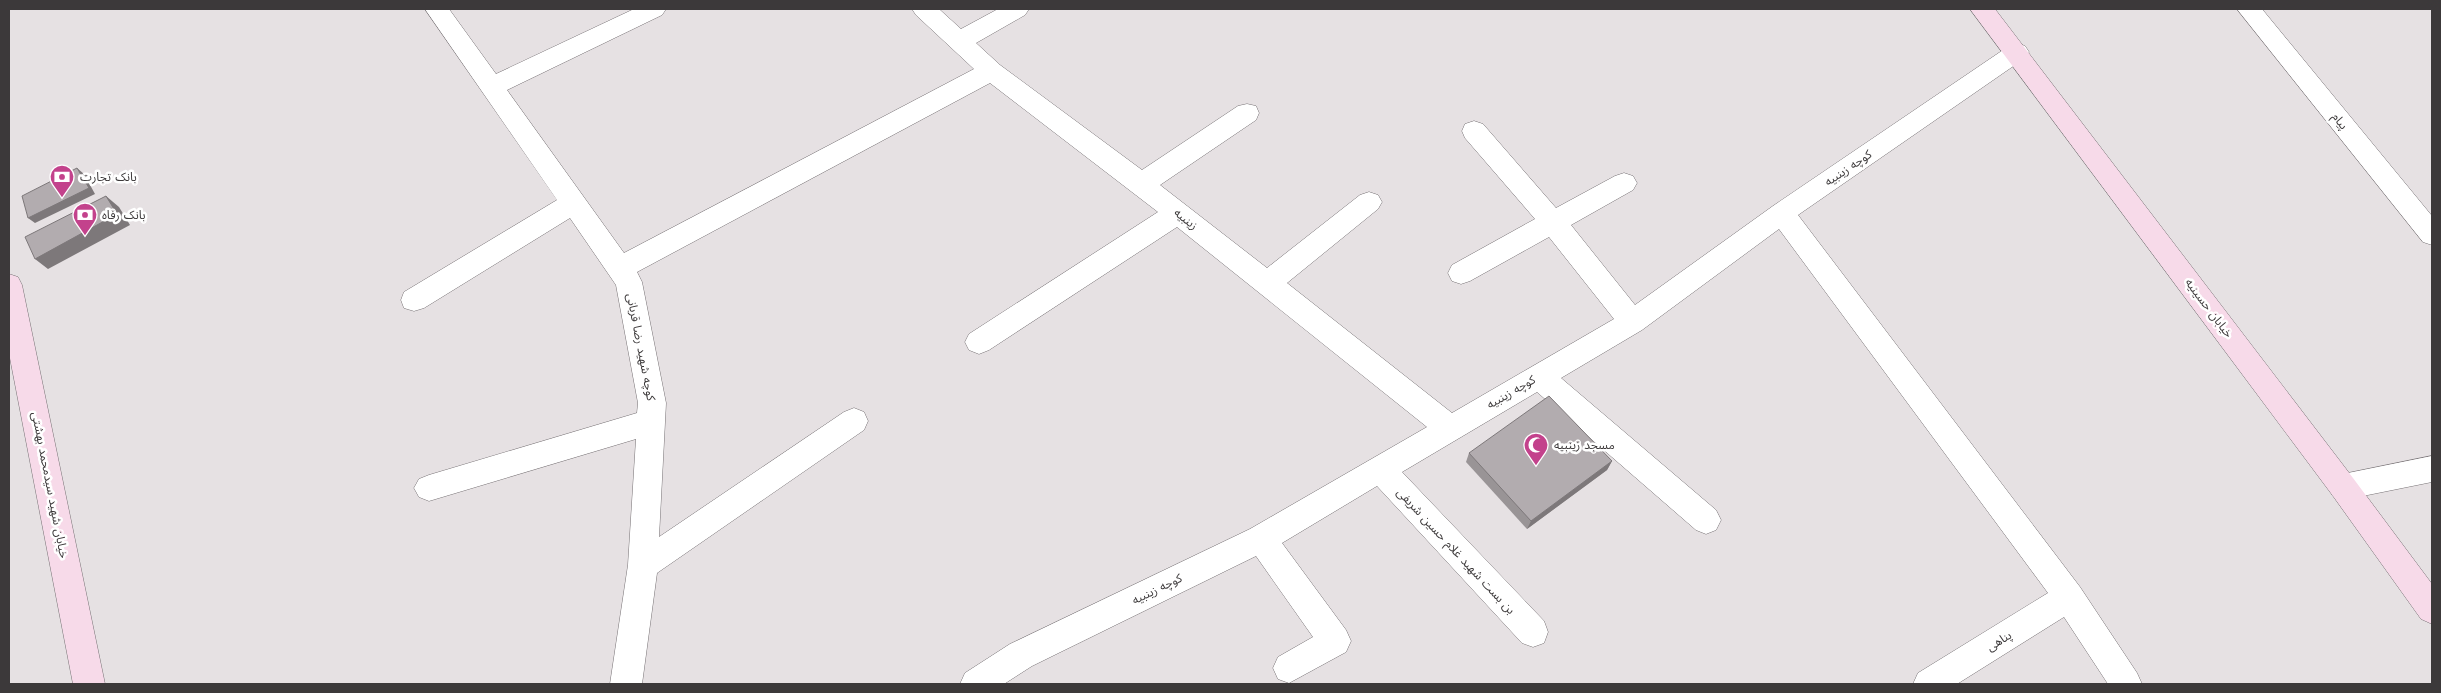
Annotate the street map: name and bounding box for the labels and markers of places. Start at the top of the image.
bank icon: بانک تجارت [49,164,75,198]
place label: بانک تجارت [80,170,137,184]
bank icon: بانک رفاه [72,202,98,236]
place label: بانک رفاه [102,208,146,222]
mosque icon: مسجد زینبیه [1523,432,1549,466]
place label: مسجد زینبیه [1554,438,1615,452]

